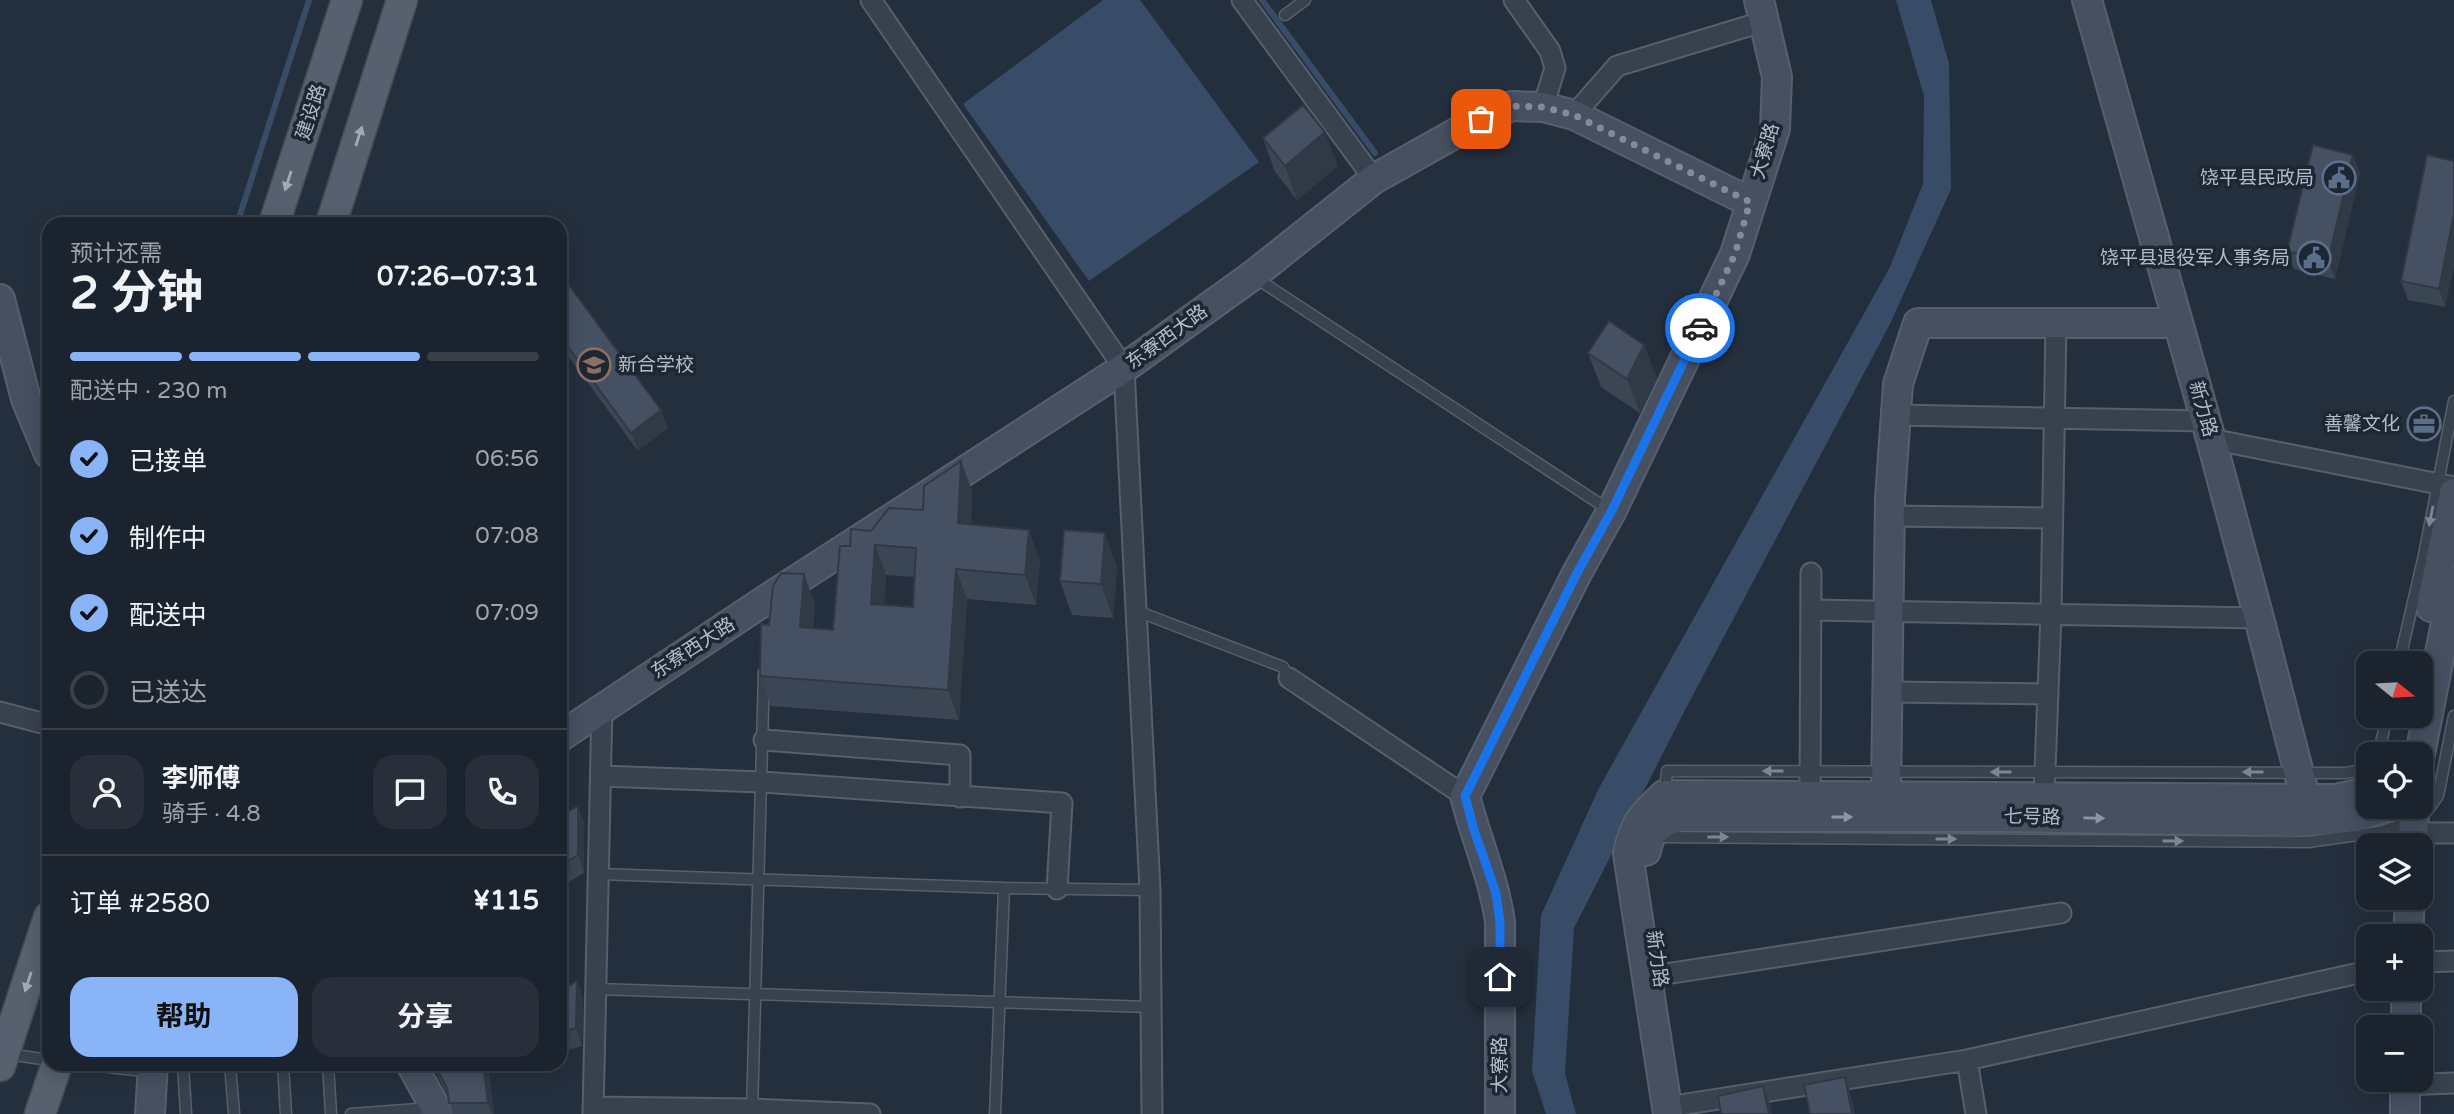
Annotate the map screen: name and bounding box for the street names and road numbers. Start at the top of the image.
street label: 建设路 [292,81,330,143]
street label: 大寮路 [1747,121,1783,181]
street label: 东寮西大路 [1122,300,1212,374]
street label: 新力路 [2185,379,2221,439]
street label: 东寮西大路 [647,613,739,683]
street label: 七号路 [2003,806,2061,828]
street label: 新力路 [1642,929,1672,989]
street label: 大寮路 [1489,1036,1511,1094]

